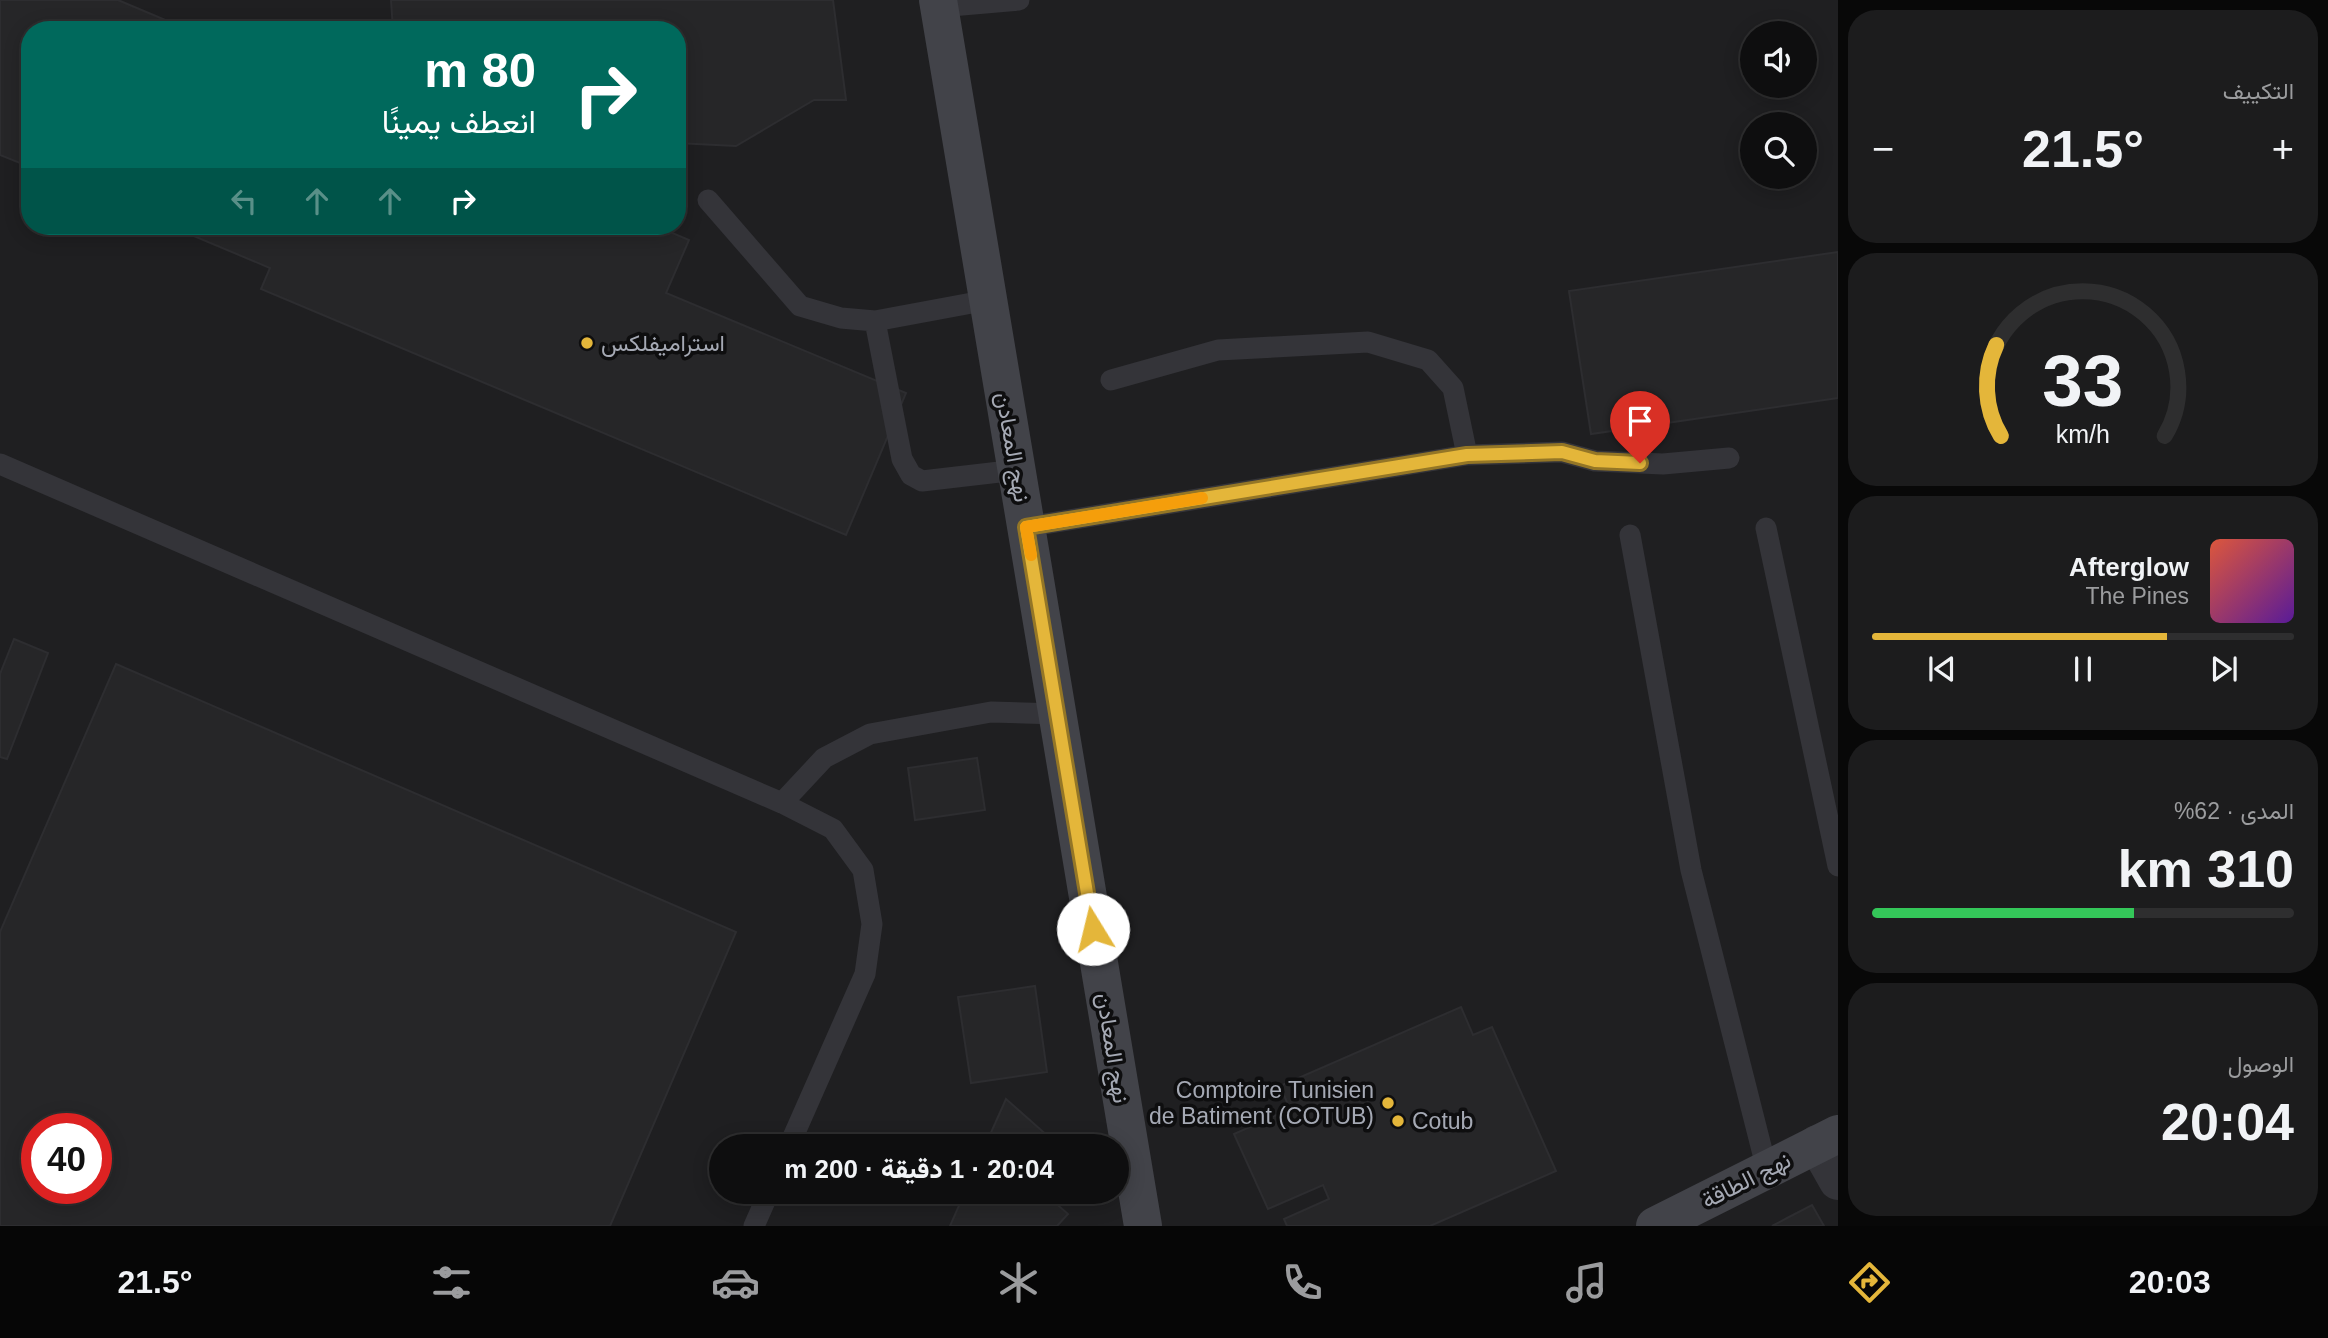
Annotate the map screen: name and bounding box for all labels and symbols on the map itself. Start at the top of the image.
place label: استراميفلكس [601,330,725,358]
marker: استراميفلكس [579,335,595,351]
street label: نهج المعادن [988,390,1035,505]
pin [1610,391,1670,463]
position arrow [1056,892,1130,966]
street label: نهج المعادن [1089,991,1135,1105]
place label: Comptoire Tunisien de Batiment (COTUB) [1149,1077,1374,1129]
marker: Comptoire Tunisien de Batiment (COTUB) [1380,1095,1396,1111]
place label: Cotub [1412,1108,1473,1134]
speed limit sign: 40 [21,1113,112,1204]
marker: Cotub [1390,1113,1406,1129]
street label: نهج الطاقة [1697,1147,1796,1216]

